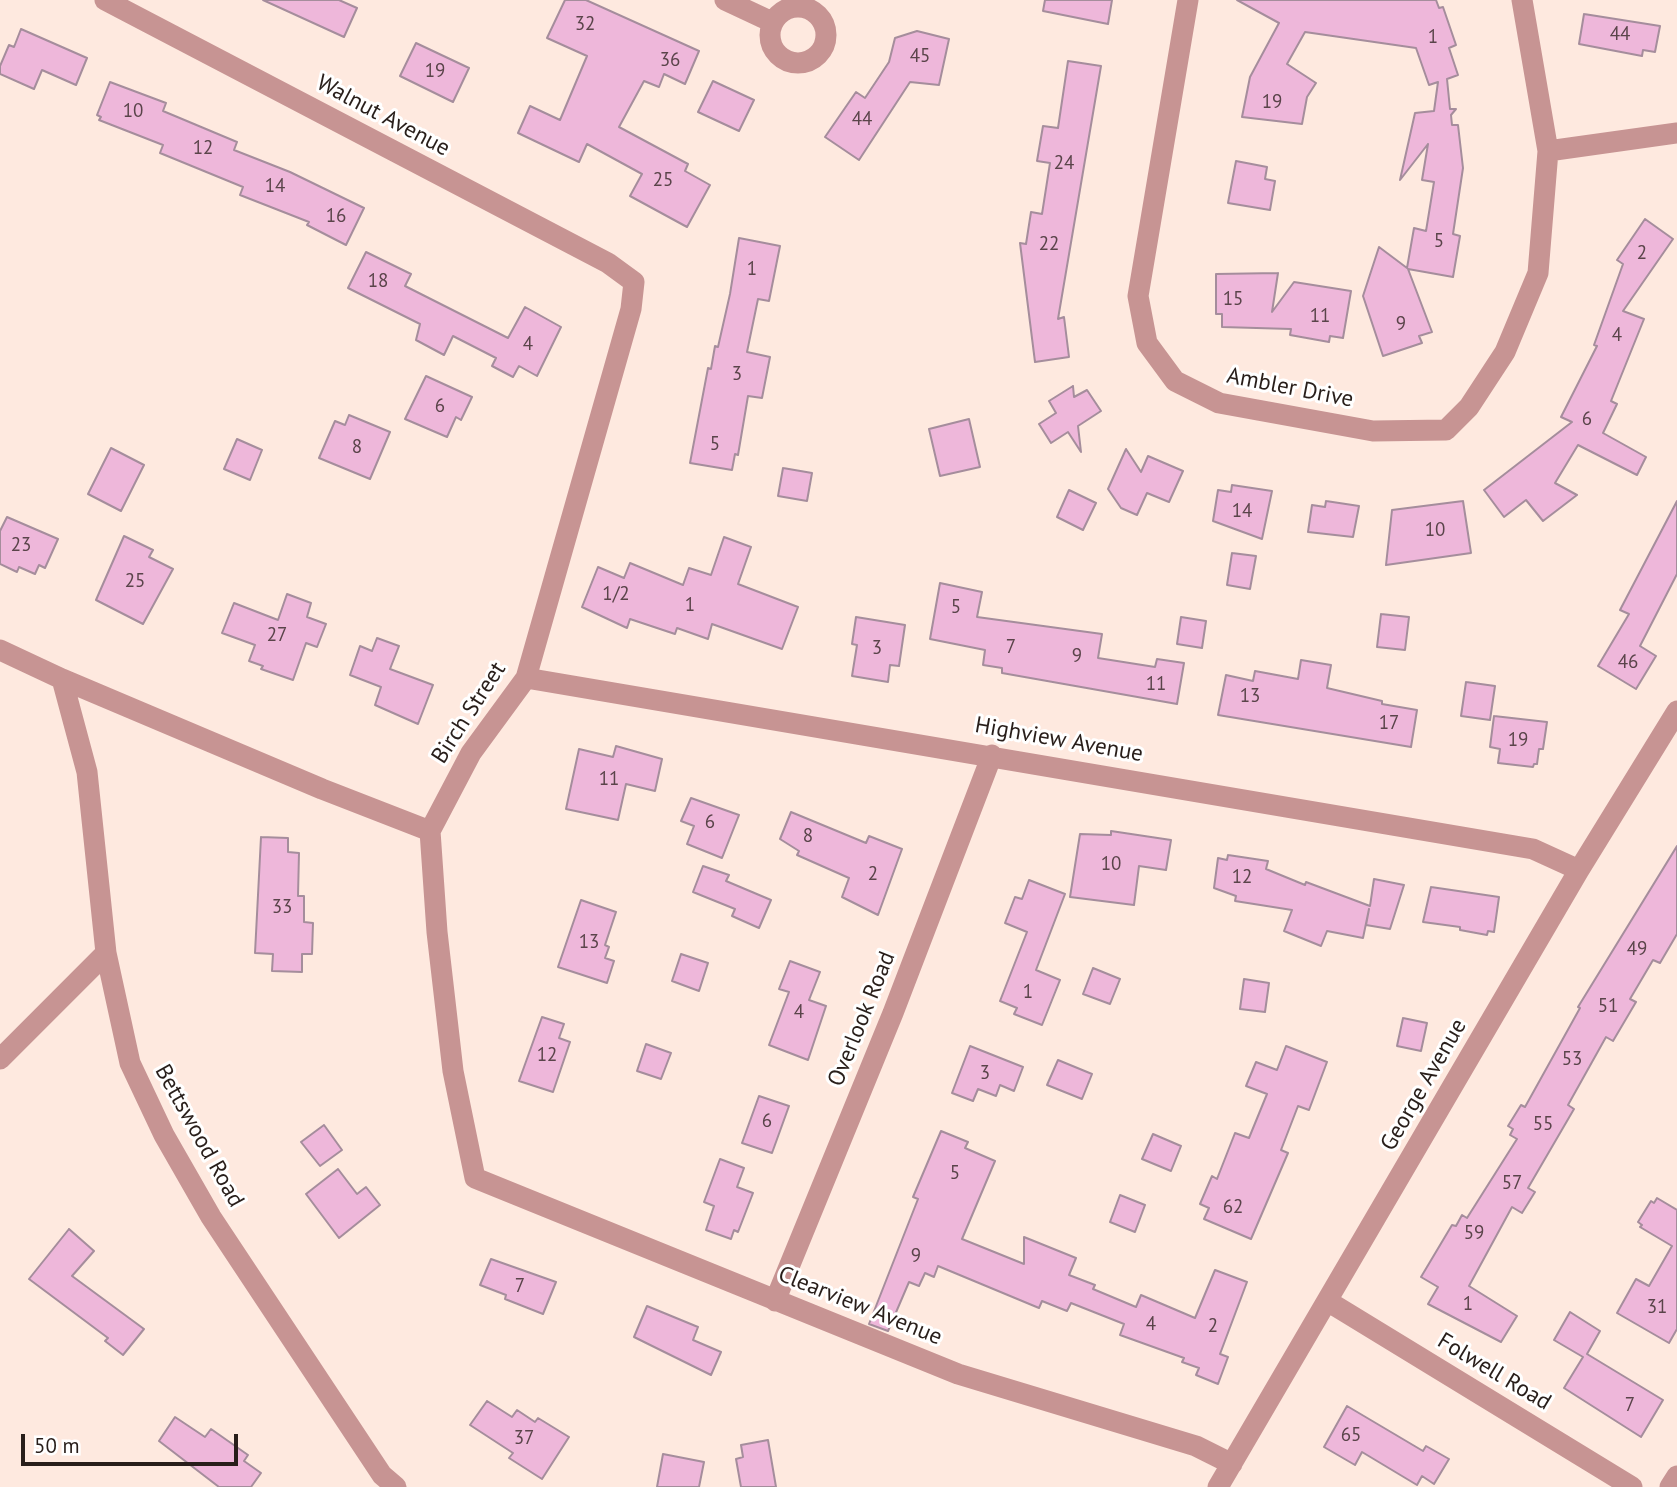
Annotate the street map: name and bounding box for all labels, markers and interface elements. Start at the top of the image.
house number: 32 [575,14,595,36]
house number: 44 [1610,24,1630,46]
house number: 1 [1428,27,1438,49]
house number: 45 [910,46,930,68]
house number: 36 [660,50,680,72]
house number: 19 [425,61,445,83]
street label: Walnut Avenue [312,69,454,163]
house number: 19 [1262,92,1282,114]
house number: 10 [123,101,143,123]
house number: 44 [852,109,872,131]
house number: 12 [193,138,213,160]
house number: 24 [1054,153,1074,175]
house number: 25 [653,170,673,192]
house number: 14 [265,176,285,198]
house number: 16 [326,206,346,228]
house number: 5 [1434,231,1444,253]
house number: 22 [1039,234,1059,256]
house number: 2 [1637,243,1647,265]
house number: 1 [747,259,757,281]
house number: 18 [368,271,388,293]
house number: 15 [1223,289,1243,311]
house number: 11 [1310,306,1330,328]
house number: 9 [1396,314,1406,336]
house number: 4 [1612,325,1622,347]
house number: 4 [523,334,533,356]
street label: Ambler Drive [1224,362,1356,414]
house number: 3 [732,364,742,386]
house number: 6 [435,396,445,418]
house number: 6 [1582,409,1592,431]
house number: 5 [710,434,720,456]
house number: 8 [352,437,362,459]
house number: 14 [1232,501,1252,523]
house number: 10 [1425,520,1445,542]
house number: 23 [11,535,31,557]
house number: 25 [125,571,145,593]
house number: 1/2 [602,584,630,606]
house number: 1 [685,595,695,617]
house number: 5 [951,597,961,619]
house number: 27 [267,625,287,647]
house number: 7 [1006,637,1016,659]
house number: 3 [872,638,882,660]
house number: 9 [1072,646,1082,668]
house number: 46 [1618,652,1638,674]
street label: Birch Street [426,657,512,769]
house number: 11 [1146,674,1166,696]
house number: 13 [1240,686,1260,708]
street label: Highview Avenue [973,712,1145,768]
house number: 17 [1379,713,1399,735]
house number: 19 [1508,730,1528,752]
house number: 11 [599,769,619,791]
house number: 6 [705,812,715,834]
house number: 8 [803,826,813,848]
house number: 10 [1101,854,1121,876]
house number: 2 [868,864,878,886]
house number: 12 [1232,867,1252,889]
house number: 33 [272,897,292,919]
house number: 13 [579,932,599,954]
house number: 49 [1627,939,1647,961]
street label: Overlook Road [822,948,902,1090]
house number: 1 [1023,982,1033,1004]
house number: 51 [1598,996,1618,1018]
house number: 4 [794,1002,804,1024]
street label: George Avenue [1375,1014,1473,1156]
house number: 12 [537,1045,557,1067]
house number: 53 [1562,1049,1582,1071]
street label: Bettswood Road [148,1060,250,1212]
house number: 3 [980,1063,990,1085]
house number: 6 [762,1111,772,1133]
house number: 55 [1533,1114,1553,1136]
house number: 5 [950,1163,960,1185]
house number: 57 [1502,1173,1522,1195]
house number: 62 [1223,1197,1243,1219]
house number: 59 [1464,1223,1484,1245]
house number: 9 [911,1246,921,1268]
street label: Clearview Avenue [774,1261,946,1351]
house number: 7 [515,1276,525,1298]
house number: 1 [1463,1294,1473,1316]
house number: 31 [1647,1297,1667,1319]
house number: 4 [1146,1314,1156,1336]
house number: 2 [1208,1316,1218,1338]
street label: Folwell Road [1432,1327,1556,1417]
house number: 7 [1625,1395,1635,1417]
scale bar [24,1420,242,1464]
house number: 65 [1341,1425,1361,1447]
house number: 37 [514,1428,534,1450]
text: 50 m [34,1432,80,1459]

